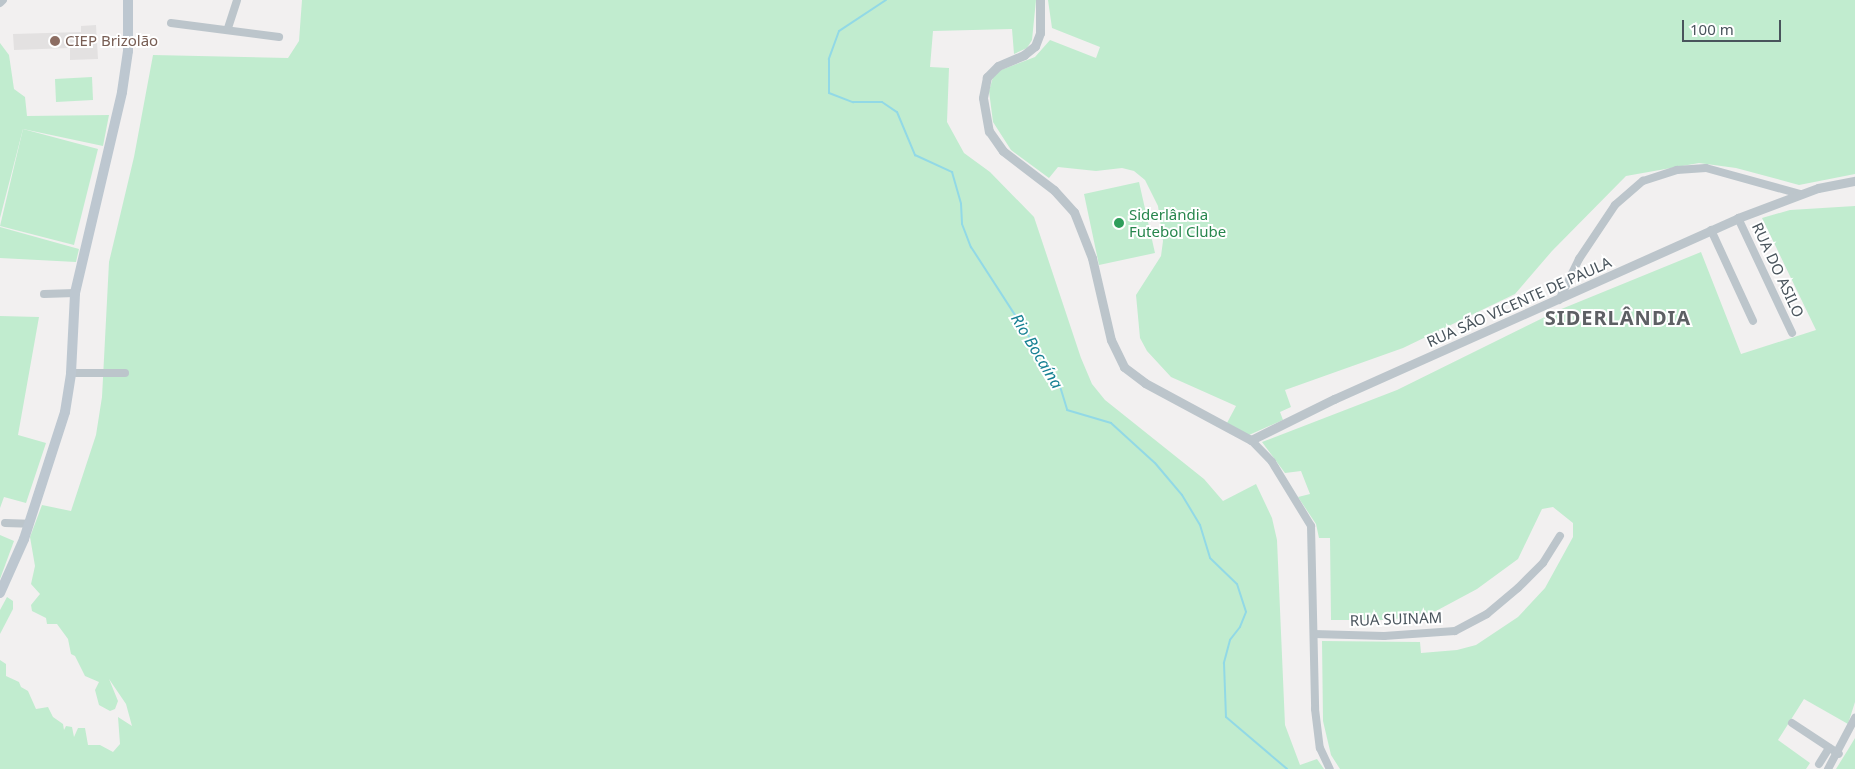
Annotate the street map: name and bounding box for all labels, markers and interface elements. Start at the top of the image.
scale bar [1685,10,1784,42]
text: 100 m [1690,19,1734,39]
place label: CIEP Brizolão [65,32,158,50]
marker: CIEP Brizolão [49,35,61,47]
place label: Siderlândia Futebol Clube [1129,205,1226,240]
marker: Siderlândia Futebol Clube [1113,217,1125,229]
street label: RUA DO ASILO [1748,220,1808,320]
street label: RUA SÃO VICENTE DE PAULA [1424,253,1614,351]
district label: SIDERLÂNDIA [1543,305,1693,329]
water label: Rio Bocaína [1007,310,1067,392]
street label: RUA SUINAM [1349,608,1443,630]

